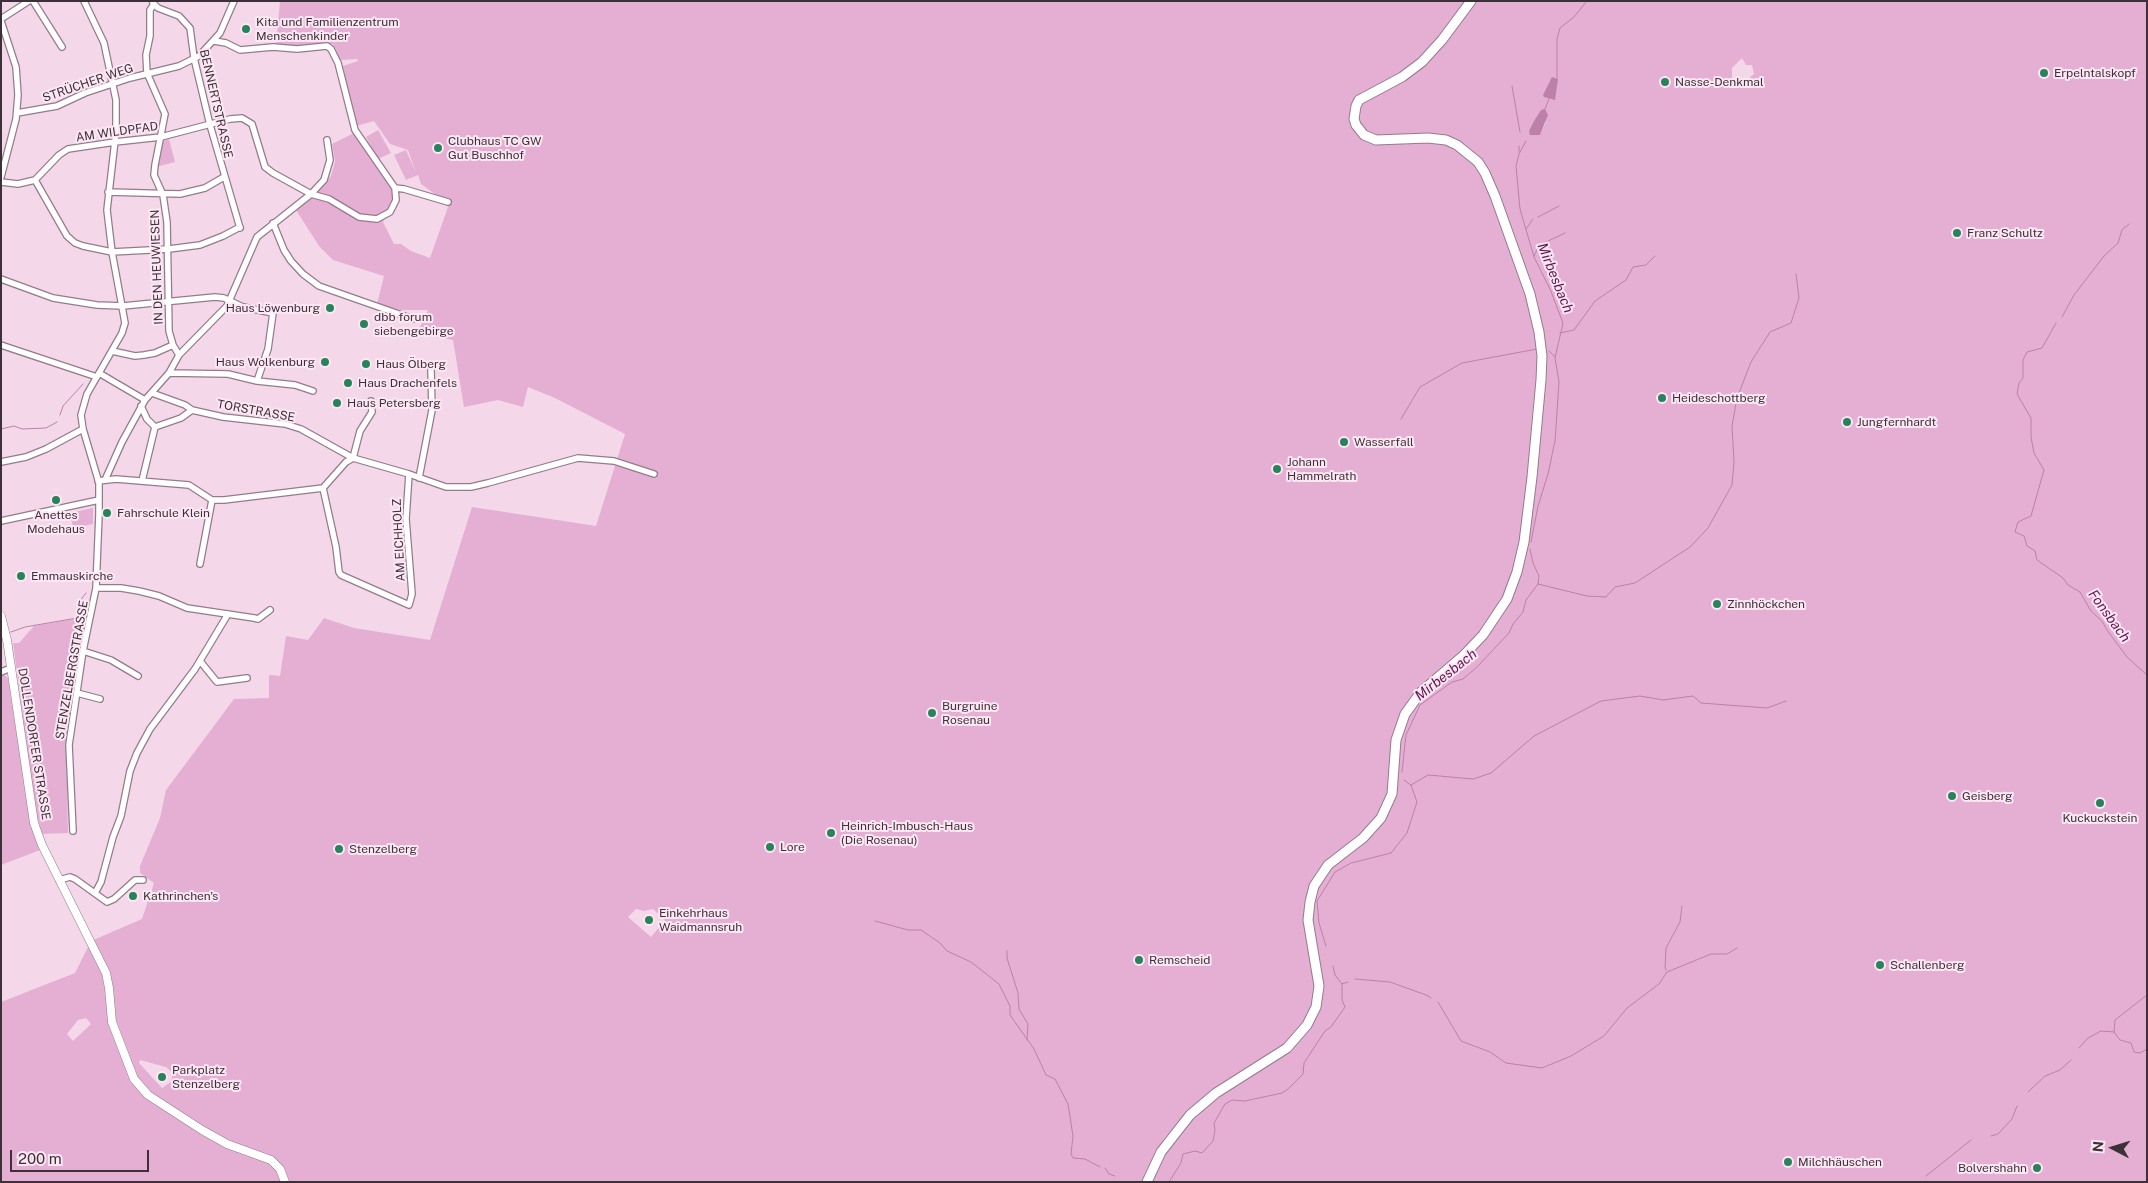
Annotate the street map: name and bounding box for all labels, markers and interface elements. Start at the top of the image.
place label: Kita und Familienzentrum Menschenkinder [256,15,399,43]
marker: Kita und Familienzentrum Menschenkinder [240,23,252,35]
street label: BENNERTSTRASSE [196,48,236,160]
street label: STRÜCHER WEG [41,61,135,105]
place label: Erpelntalskopf [2054,66,2136,80]
marker: Erpelntalskopf [2038,67,2050,79]
place label: Nasse-Denkmal [1675,75,1764,89]
marker: Nasse-Denkmal [1659,76,1671,88]
street label: AM WILDPFAD [75,119,159,145]
place label: Clubhaus TC GW Gut Buschhof [448,134,541,162]
marker: Clubhaus TC GW Gut Buschhof [432,142,444,154]
street label: IN DEN HEUWIESEN [148,209,166,325]
place label: Franz Schultz [1967,226,2043,240]
marker: Franz Schultz [1951,227,1963,239]
water label: Mirbesbach [1533,241,1577,315]
place label: Haus Löwenburg [226,301,320,315]
marker: Haus Löwenburg [324,302,336,314]
place label: dbb forum siebengebirge [374,310,454,338]
marker: dbb forum siebengebirge [358,318,370,330]
place label: Haus Wolkenburg [216,355,315,369]
marker: Haus Wolkenburg [319,356,331,368]
place label: Haus Ölberg [376,357,446,371]
marker: Haus Ölberg [360,358,372,370]
place label: Haus Drachenfels [358,376,457,390]
marker: Haus Drachenfels [342,377,354,389]
place label: Heideschottberg [1672,391,1765,405]
marker: Heideschottberg [1656,392,1668,404]
place label: Haus Petersberg [347,396,441,410]
street label: TORSTRASSE [216,397,296,425]
marker: Haus Petersberg [331,397,343,409]
place label: Jungfernhardt [1857,415,1936,429]
marker: Jungfernhardt [1841,416,1853,428]
place label: Wasserfall [1354,435,1414,449]
marker: Wasserfall [1338,436,1350,448]
place label: Johann Hammelrath [1287,455,1356,483]
marker: Johann Hammelrath [1271,463,1283,475]
marker: Anettes Modehaus [50,494,62,506]
street label: AM EICHHOLZ [390,498,408,582]
place label: Fahrschule Klein [117,506,210,520]
marker: Fahrschule Klein [101,507,113,519]
place label: Anettes Modehaus [27,508,85,536]
place label: Emmauskirche [31,569,113,583]
marker: Emmauskirche [15,570,27,582]
water label: Fonsbach [2084,587,2134,645]
place label: Zinnhöckchen [1727,597,1805,611]
marker: Zinnhöckchen [1711,598,1723,610]
street label: STENZELBERGSTRASSE [53,599,91,741]
water label: Mirbesbach [1412,646,1480,704]
street label: DOLLENDORFER STRASSE [15,667,53,821]
place label: Burgruine Rosenau [942,699,998,727]
marker: Burgruine Rosenau [926,707,938,719]
place label: Geisberg [1962,789,2013,803]
marker: Geisberg [1946,790,1958,802]
marker: Kuckuckstein [2094,797,2106,809]
place label: Kuckuckstein [2062,811,2138,825]
place label: Heinrich-Imbusch-Haus (Die Rosenau) [841,819,973,847]
marker: Heinrich-Imbusch-Haus (Die Rosenau) [825,827,837,839]
place label: Lore [780,840,805,854]
marker: Lore [764,841,776,853]
place label: Stenzelberg [349,842,417,856]
marker: Stenzelberg [333,843,345,855]
place label: Kathrinchen's [143,889,218,903]
marker: Kathrinchen's [127,890,139,902]
place label: Einkehrhaus Waidmannsruh [659,906,742,934]
marker: Einkehrhaus Waidmannsruh [643,914,655,926]
place label: Remscheid [1149,953,1210,967]
marker: Remscheid [1133,954,1145,966]
place label: Schallenberg [1890,958,1964,972]
marker: Schallenberg [1874,959,1886,971]
place label: Parkplatz Stenzelberg [172,1063,240,1091]
marker: Parkplatz Stenzelberg [156,1071,168,1083]
north arrow [2088,1123,2138,1173]
scale bar [12,1140,151,1172]
text: N [2090,1141,2107,1153]
text: 200 m [18,1150,62,1167]
place label: Milchhäuschen [1798,1155,1882,1169]
marker: Milchhäuschen [1782,1156,1794,1168]
place label: Bolvershahn [1958,1161,2027,1175]
marker: Bolvershahn [2031,1162,2043,1174]

